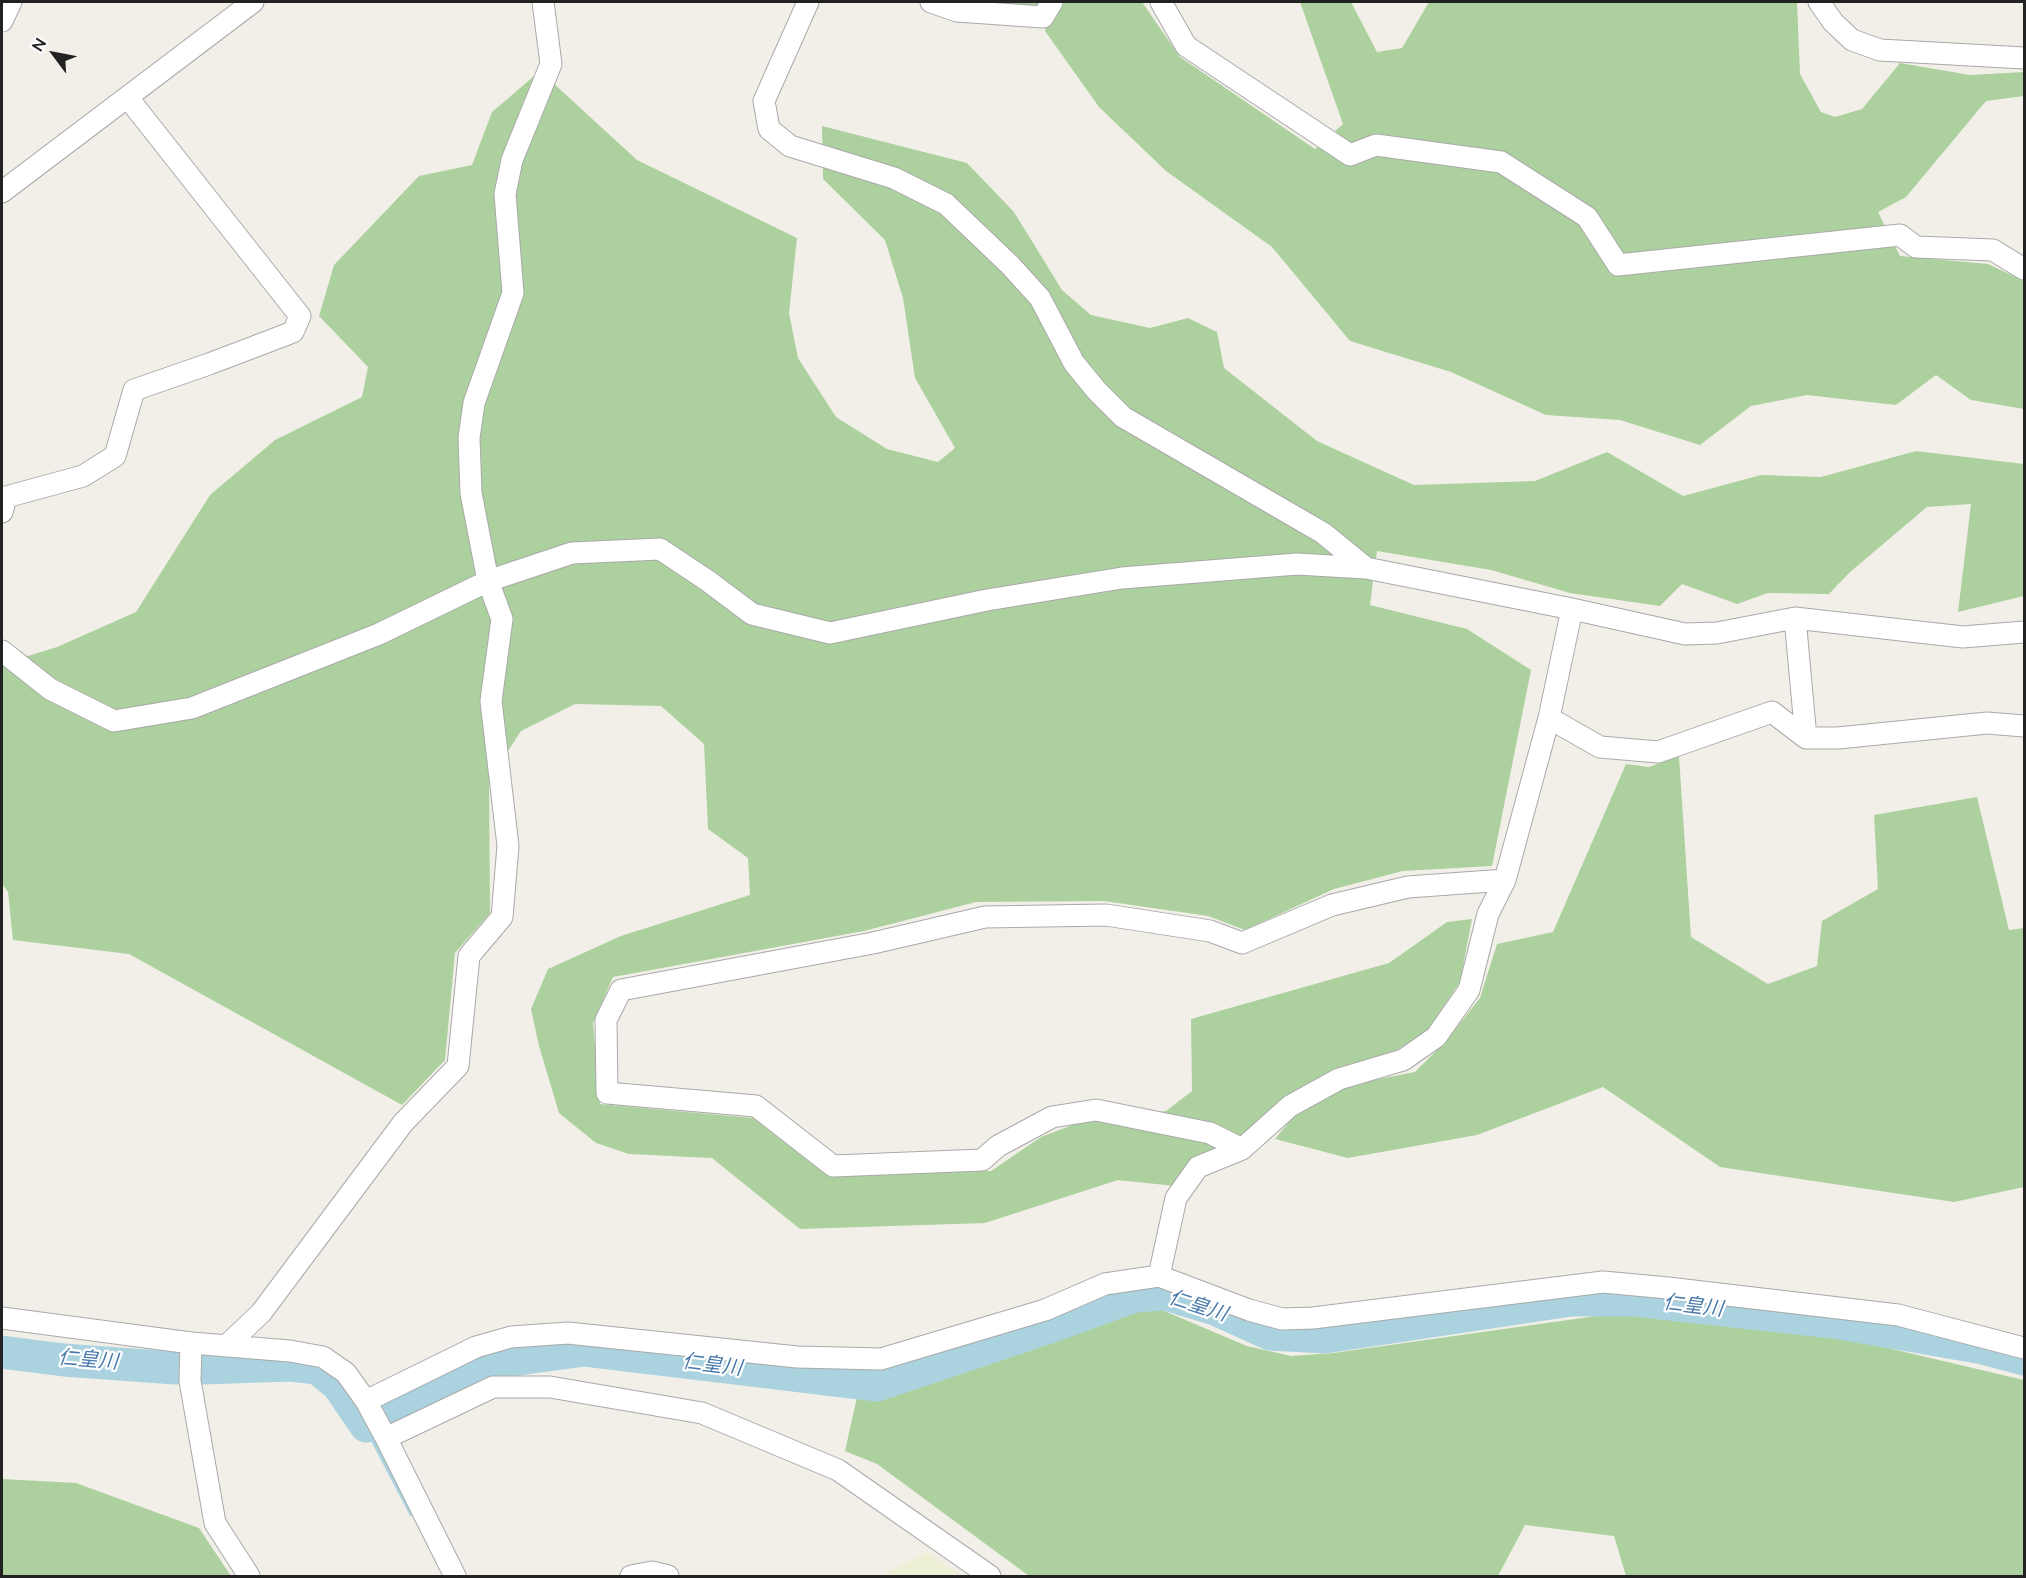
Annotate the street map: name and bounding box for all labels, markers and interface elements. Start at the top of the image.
north arrow [24,24,84,84]
text: N [27,34,50,55]
water label: 仁皇川 [1166,1285,1230,1327]
water label: 仁皇川 [1662,1290,1724,1322]
water label: 仁皇川 [57,1345,119,1375]
water label: 仁皇川 [681,1349,743,1381]

